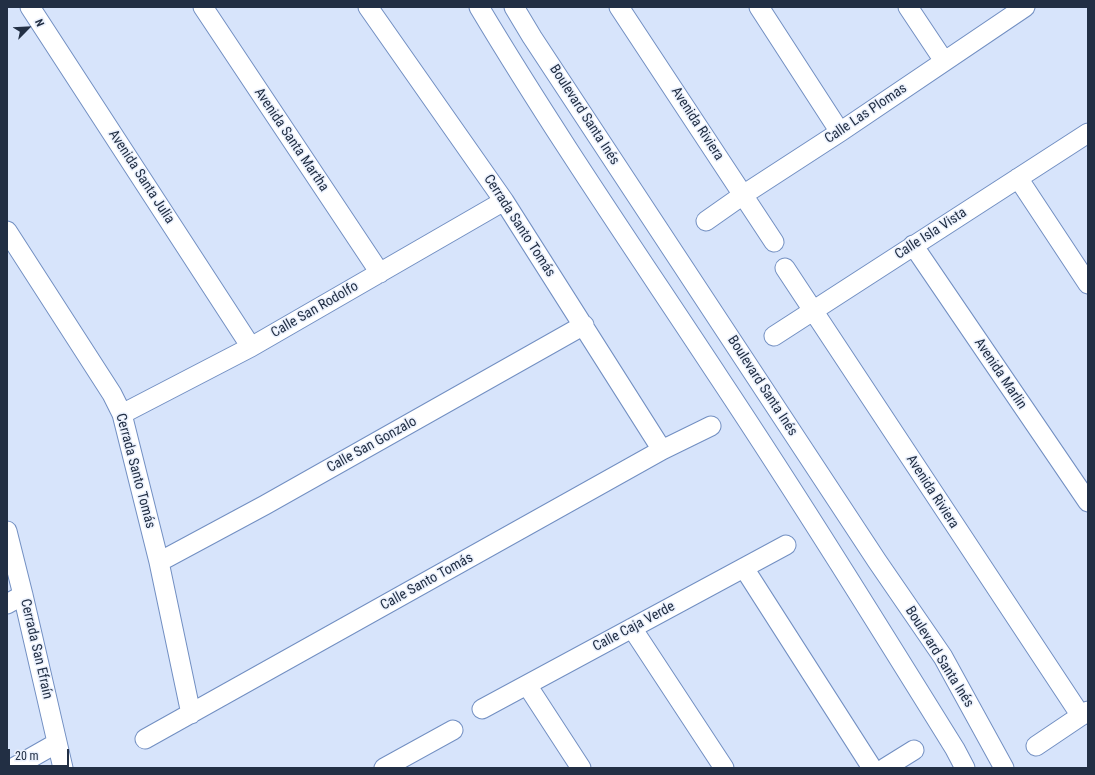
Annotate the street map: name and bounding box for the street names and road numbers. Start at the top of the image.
street label: Boulevard Santa Inés [545,62,623,168]
street label: Calle Las Plomas [822,80,910,148]
street label: Avenida Riviera [667,84,727,164]
street label: Avenida Santa Martha [250,85,332,195]
street label: Avenida Santa Julia [104,127,178,227]
street label: Cerrada Santo Tomás [480,172,558,280]
street label: Calle Isla Vista [892,205,970,263]
street label: Calle San Rodolfo [268,278,362,342]
street label: Boulevard Santa Inés [723,333,801,439]
street label: Avenida Marlin [970,335,1030,413]
street label: Cerrada Santo Tomás [112,412,158,530]
street label: Calle San Gonzalo [324,413,420,477]
street label: Avenida Riviera [902,452,962,532]
street label: Calle Santo Tomás [378,550,476,614]
street label: Cerrada San Efraín [16,597,56,701]
street label: Calle Caja Verde [590,598,678,656]
street label: Boulevard Santa Inés [901,603,977,711]

